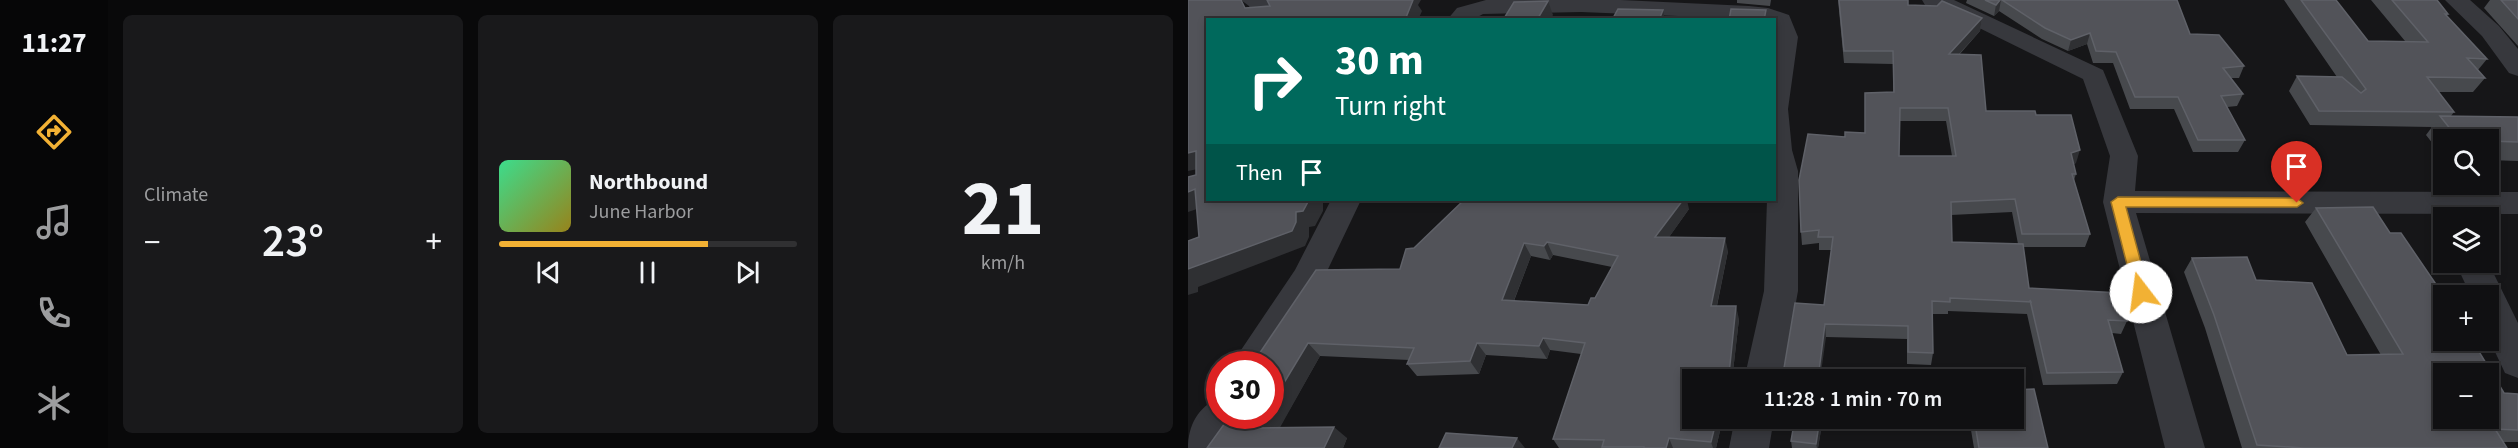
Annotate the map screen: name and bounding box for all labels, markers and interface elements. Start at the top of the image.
text: 11:27 [21,24,87,63]
text: 30 m [1335,31,1424,91]
icon: right [1236,42,1314,120]
text: Turn right [1335,87,1446,126]
icon: directions [33,111,75,153]
map controls [2433,129,2499,429]
button: search [2433,129,2499,195]
pin [2271,141,2322,203]
icon: arrive [2280,150,2313,183]
text: 21 [962,154,1044,265]
icon: arrive [1295,156,1328,189]
text: Then [1236,157,1283,189]
text: Northbound [589,166,708,198]
text: Climate [144,181,208,209]
text: June Harbor [589,198,693,226]
icon: music [33,201,75,243]
button: layers [2433,207,2499,273]
text: 23° [262,210,324,274]
text: − [144,219,160,266]
text: + [426,219,442,266]
text: km/h [981,249,1025,277]
icon: previous [532,256,565,289]
icon: pause [631,256,664,289]
icon: next [731,256,764,289]
position arrow [2109,260,2173,324]
button: + [2433,285,2499,351]
icon: phone [33,292,75,334]
speed limit sign: 30 [1206,351,1284,429]
button: − [2433,363,2499,429]
icon: climate [33,382,75,424]
text: 11:28 · 1 min · 70 m [1764,383,1942,415]

